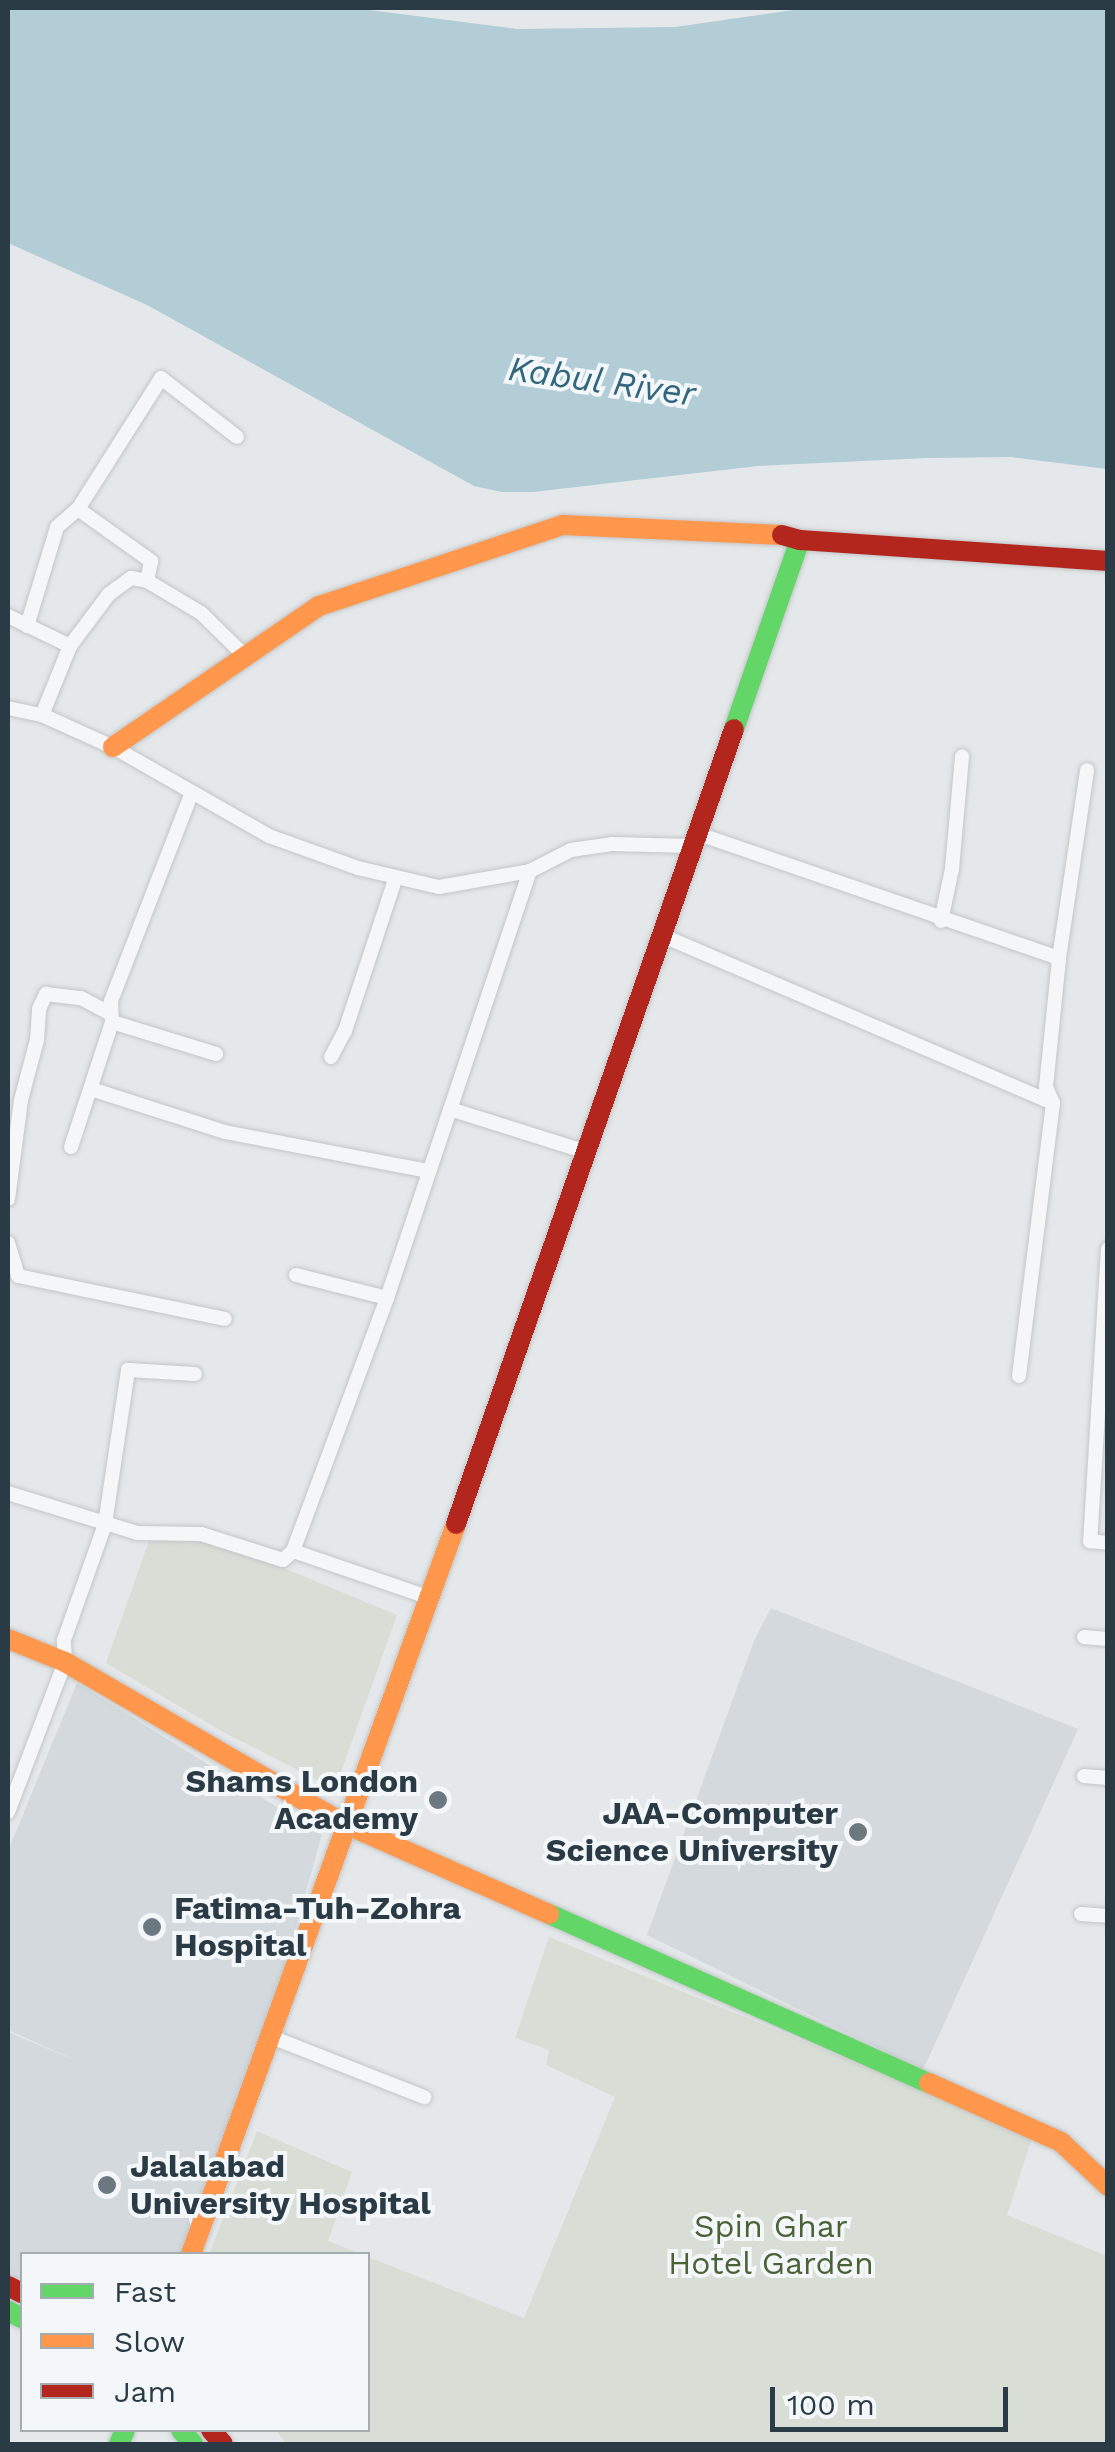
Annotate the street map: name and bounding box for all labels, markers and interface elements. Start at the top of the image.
water label: Kabul River [505,347,699,415]
place label: Shams London Academy [186,1763,418,1838]
marker: Shams London Academy [427,1789,449,1811]
place label: JAA-Computer Science University [546,1795,838,1870]
marker: JAA-Computer Science University [847,1821,869,1843]
place label: Fatima-Tuh-Zohra Hospital [174,1890,461,1965]
marker: Fatima-Tuh-Zohra Hospital [139,1914,165,1940]
place label: Jalalabad University Hospital [130,2148,431,2223]
marker: Jalalabad University Hospital [94,2172,120,2198]
park label: Spin Ghar Hotel Garden [668,2208,874,2283]
legend [20,2252,370,2432]
text: Fast [114,2274,176,2309]
text: Slow [114,2324,185,2359]
scale bar [775,2367,1012,2429]
text: Jam [114,2374,176,2409]
text: 100 m [787,2387,875,2422]

